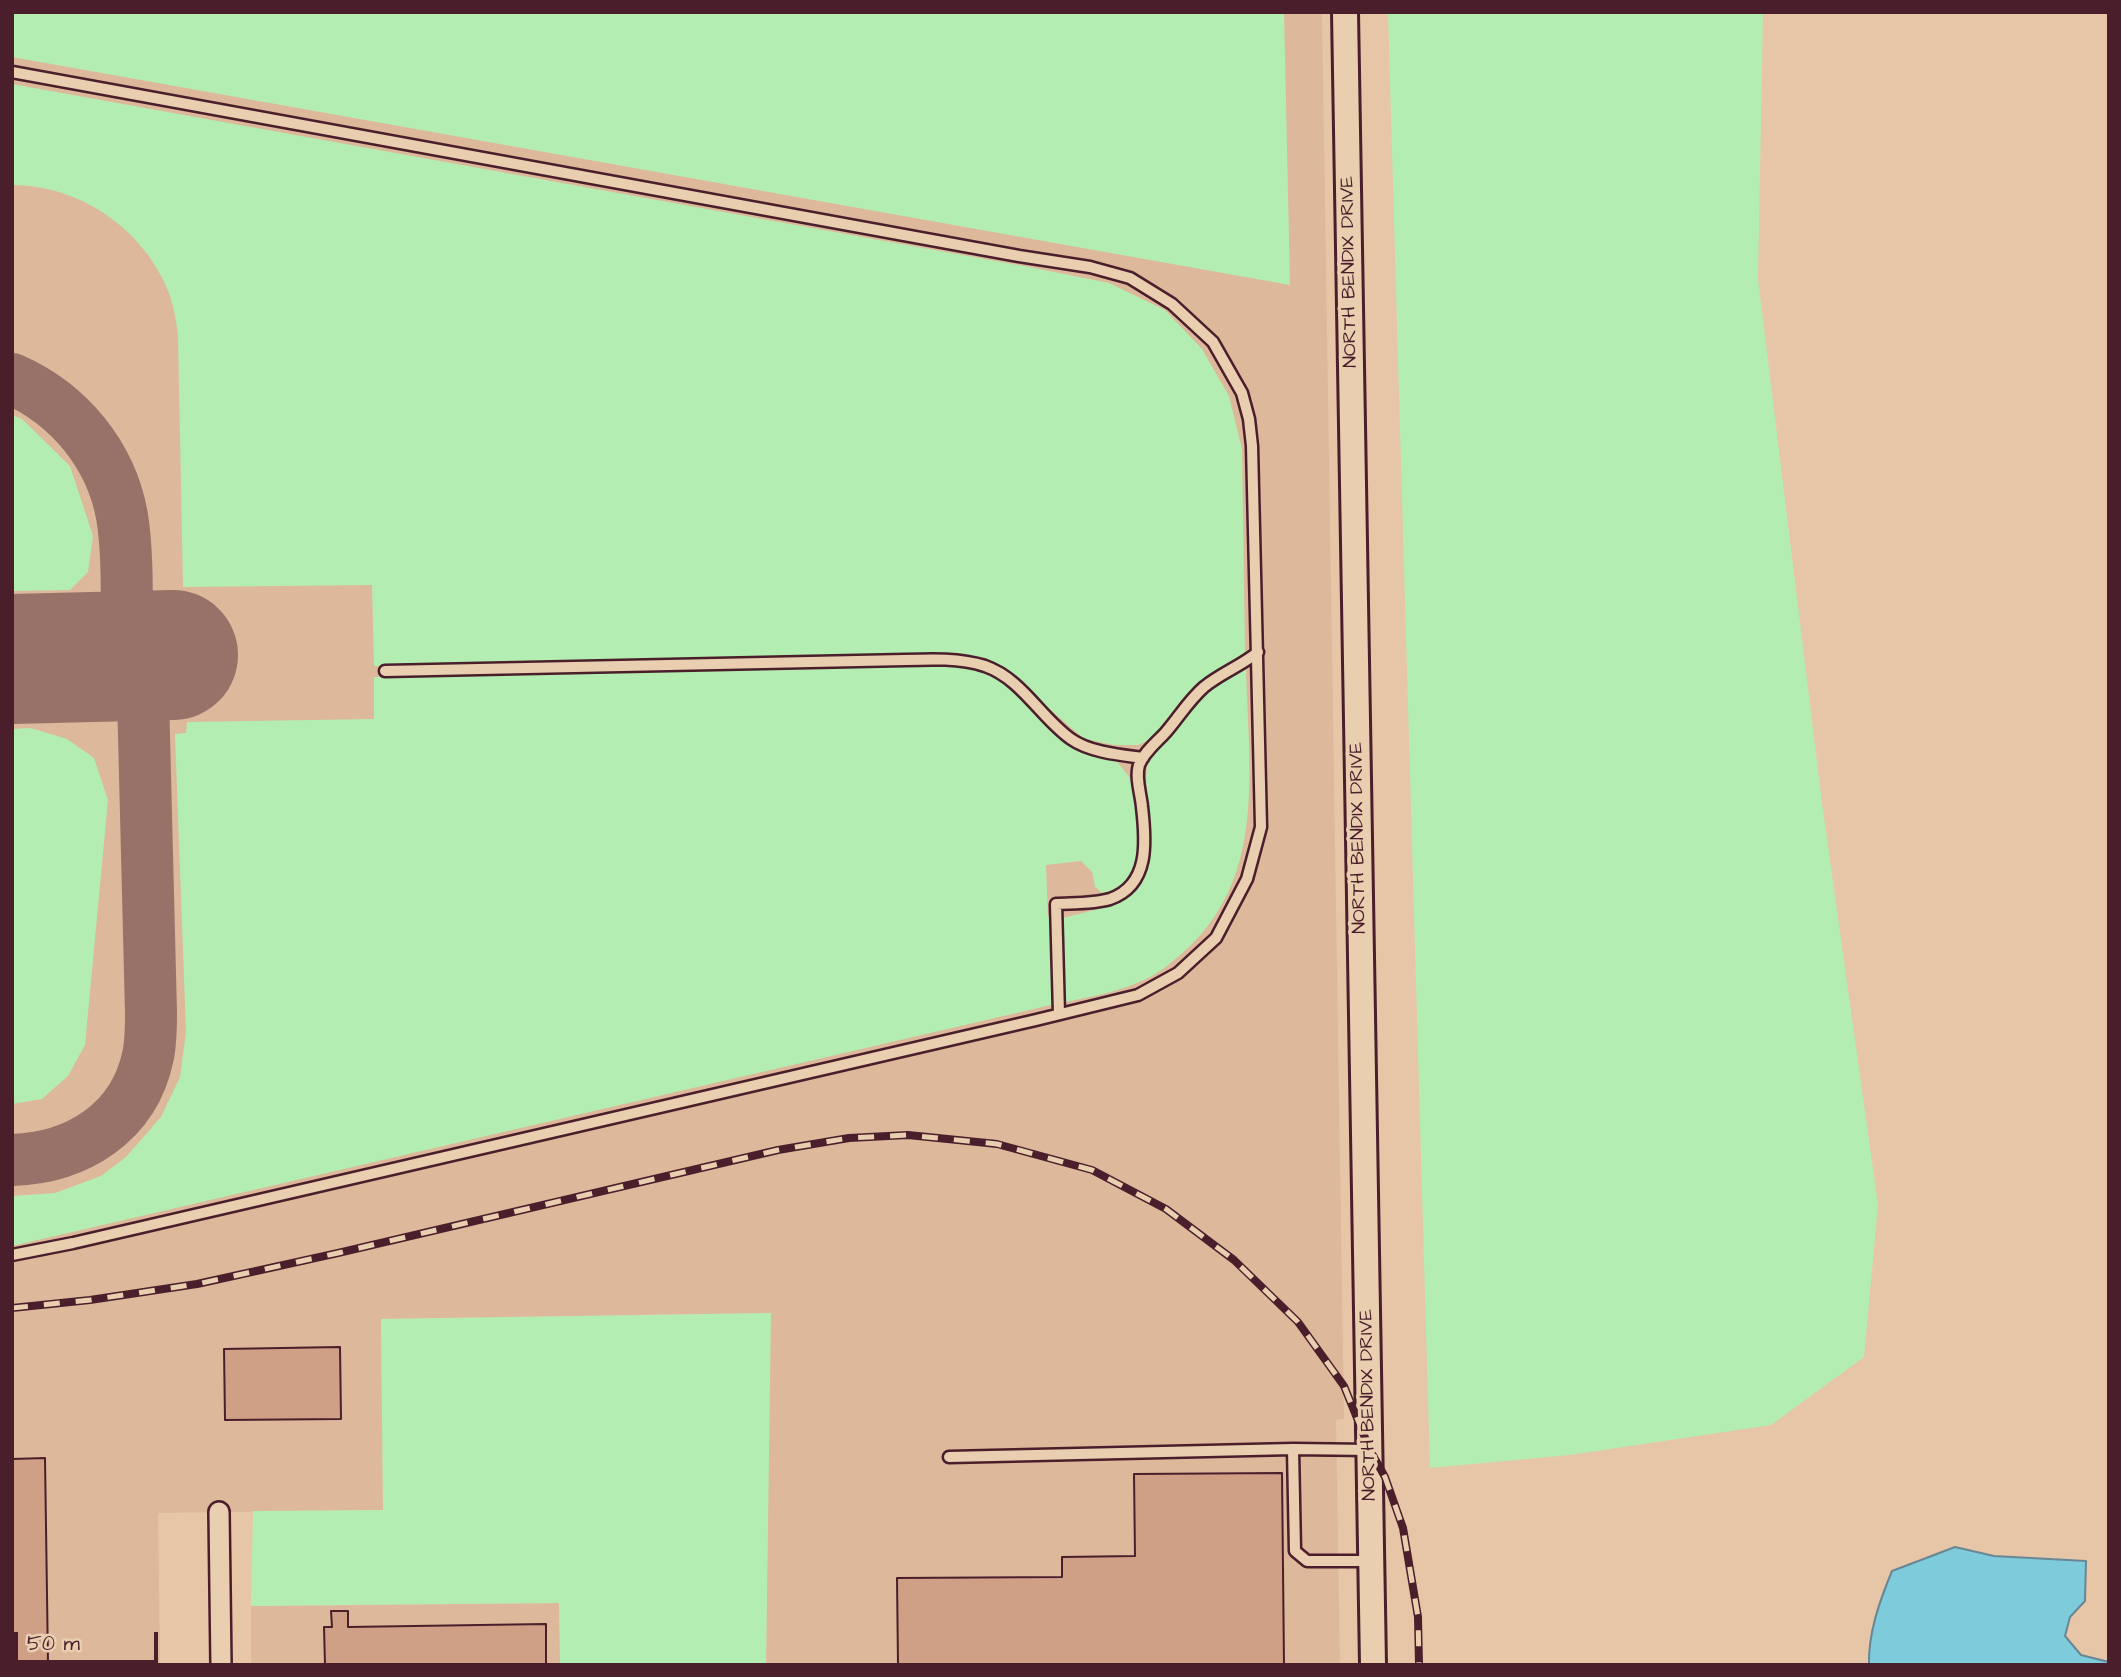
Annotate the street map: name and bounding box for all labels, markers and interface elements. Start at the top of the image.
street label: NORTH BENDIX DRIVE [1337,176,1363,368]
street label: NORTH BENDIX DRIVE [1346,742,1372,934]
street label: NORTH BENDIX DRIVE [1356,1309,1382,1501]
scale bar [18,1618,161,1662]
text: 50 m [27,1629,80,1658]

